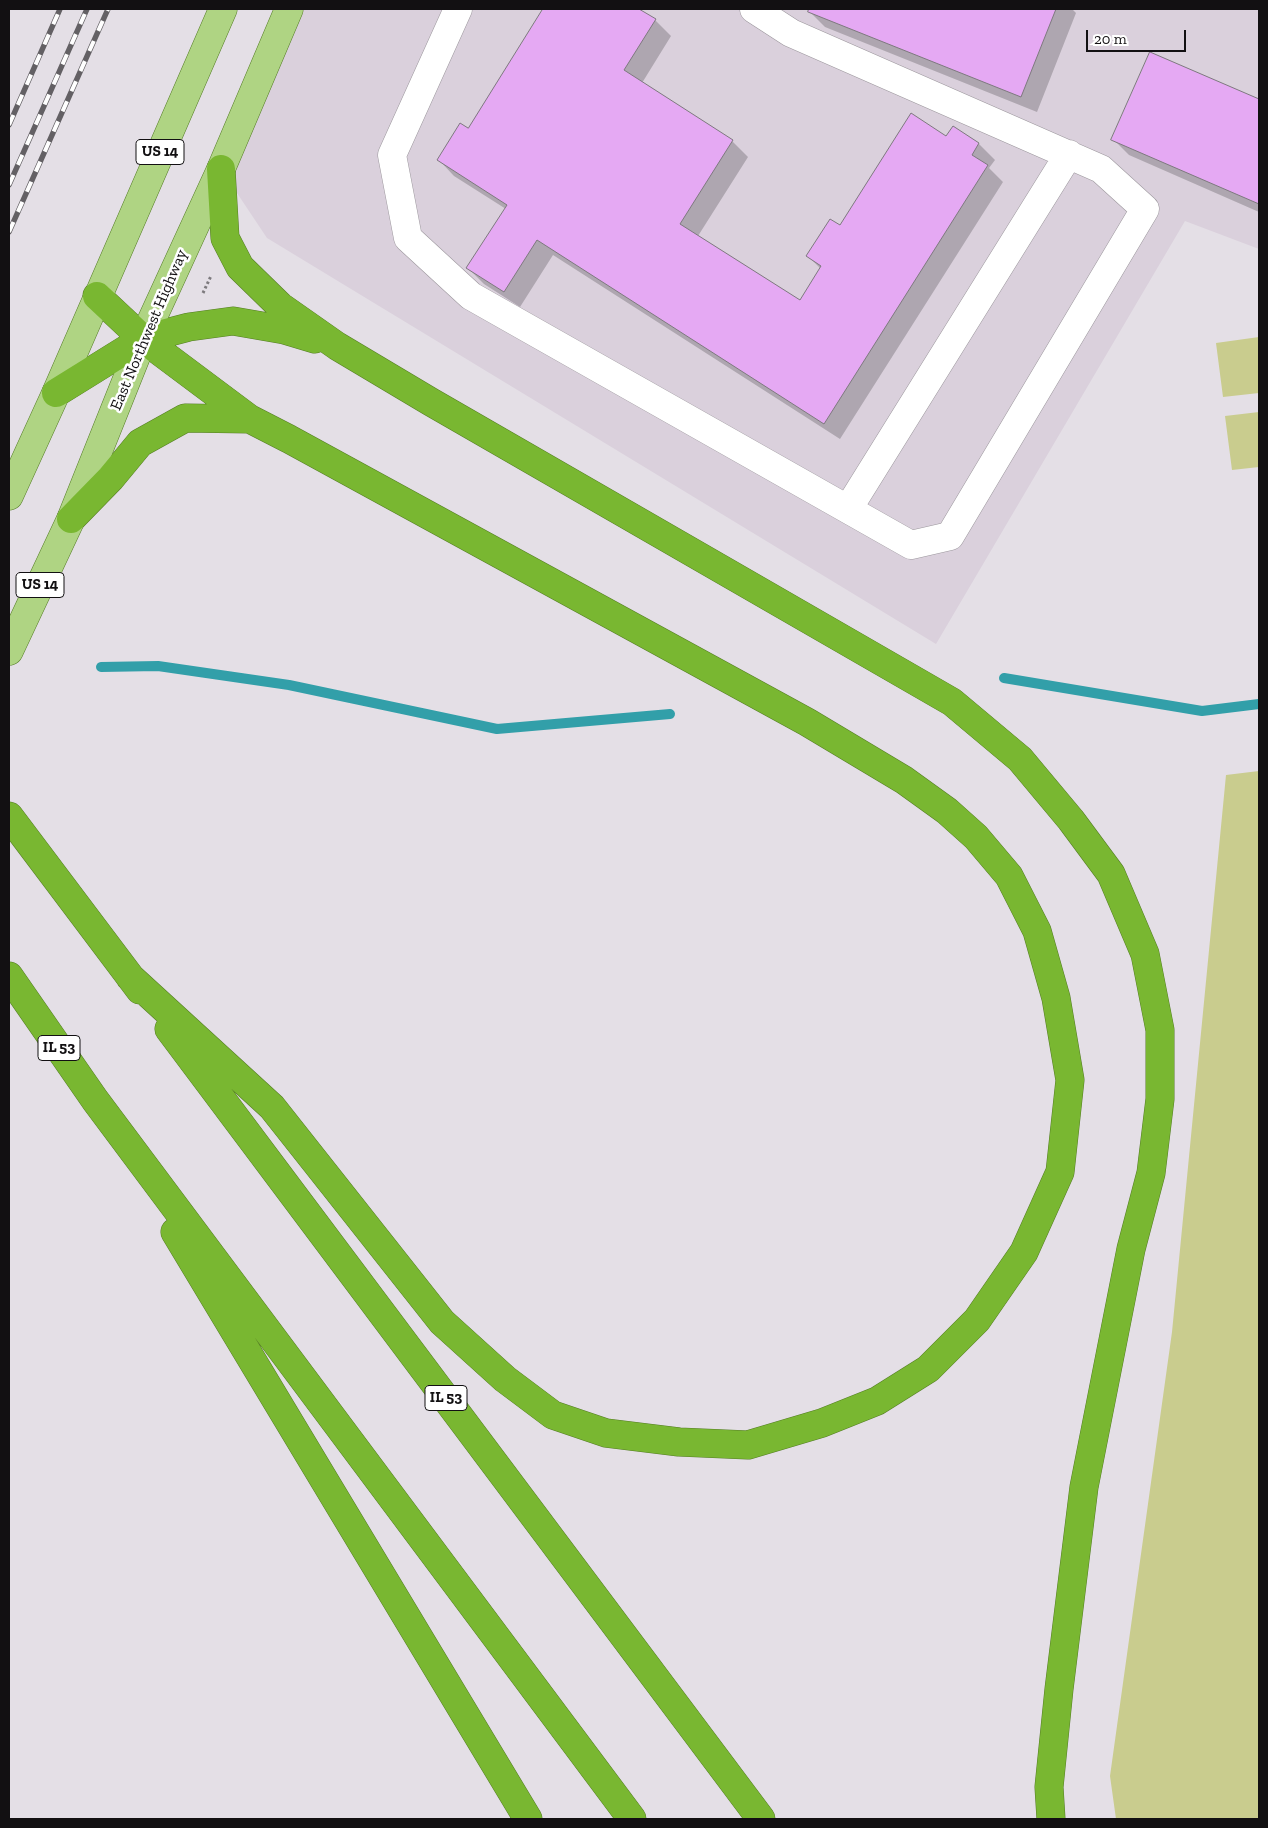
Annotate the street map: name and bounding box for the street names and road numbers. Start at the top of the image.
road number: US 14 [136,140,184,164]
street label: East Northwest Highway [106,247,192,413]
road number: US 14 [16,572,64,598]
road number: IL 53 [38,1036,80,1060]
road number: IL 53 [425,1386,467,1410]

